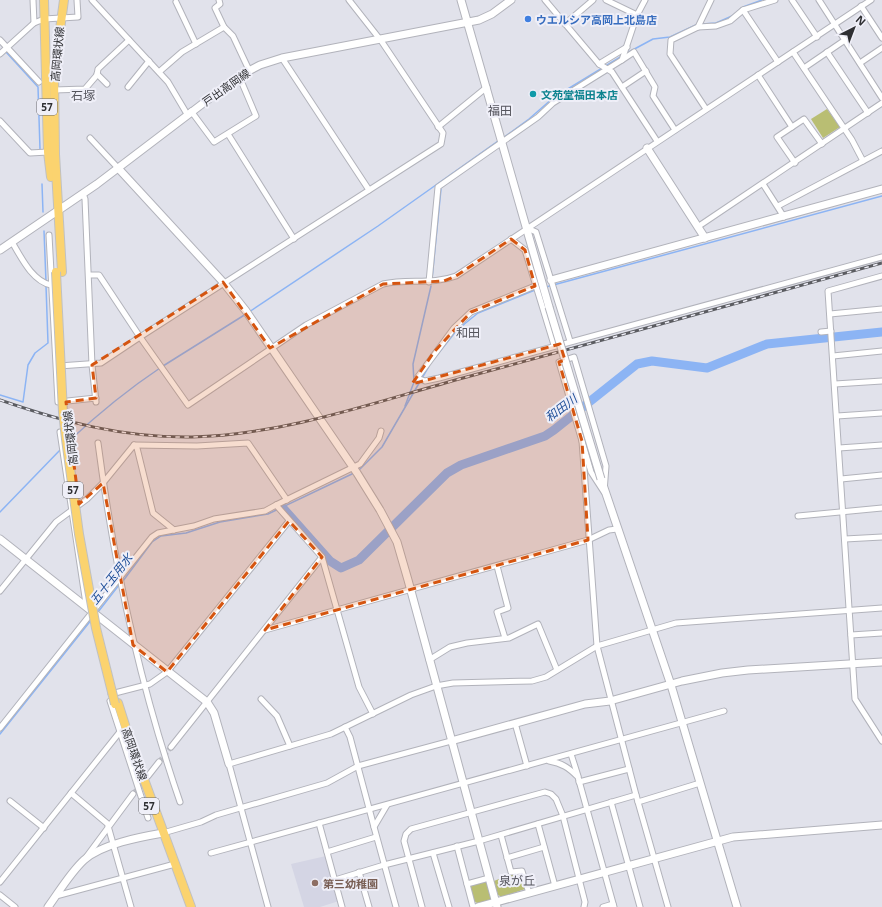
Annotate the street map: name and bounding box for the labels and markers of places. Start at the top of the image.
place label: ウエルシア高岡上北島店 [536,12,657,27]
marker: ウエルシア高岡上北島店 [523,14,533,24]
place label: 文苑堂福田本店 [541,87,618,102]
marker: 文苑堂福田本店 [528,89,538,99]
place label: 第三幼稚園 [323,876,378,891]
marker: 第三幼稚園 [310,878,320,888]

